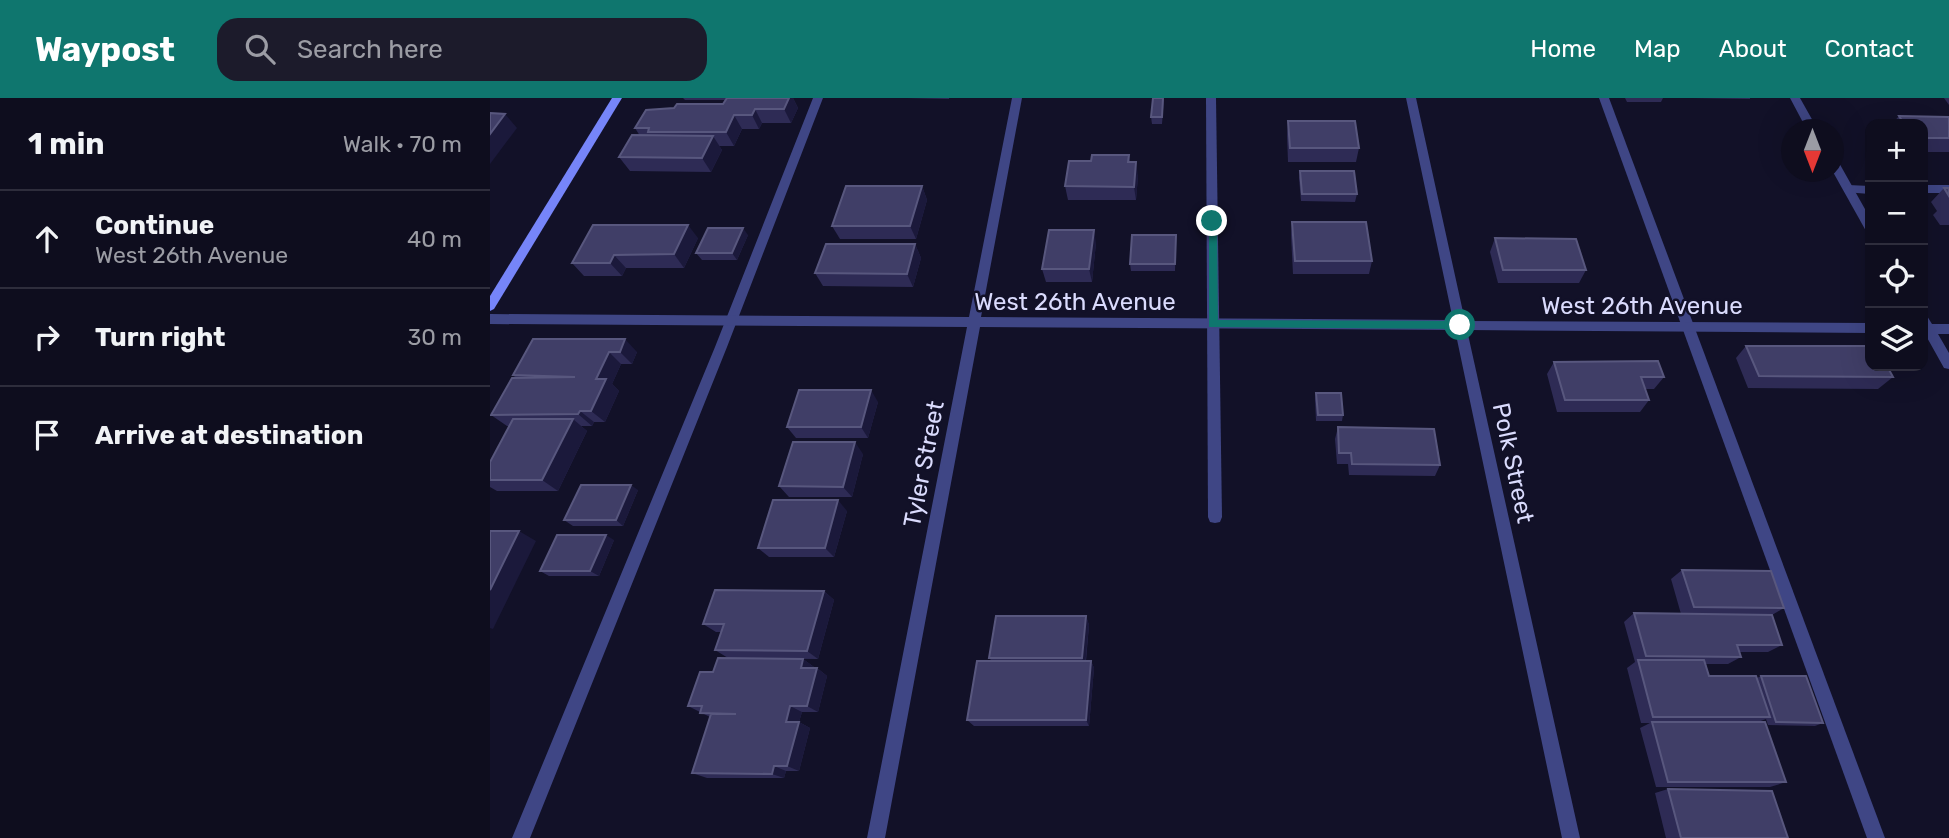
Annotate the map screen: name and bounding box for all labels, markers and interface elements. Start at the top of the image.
search box [217,18,707,81]
text: Waypost [35,30,175,69]
icon: search [241,30,279,68]
text: Search here [297,34,443,65]
text: Home [1530,35,1596,63]
text: Map [1634,35,1681,63]
text: About [1719,35,1787,63]
text: Contact [1825,35,1914,63]
north arrow [1781,119,1844,182]
map controls [1865,119,1928,371]
button: + [1865,119,1928,182]
text: 1 min [28,126,105,162]
text: Walk · 70 m [343,130,462,158]
button: − [1865,182,1928,245]
route end [1196,205,1227,236]
text: Continue [95,210,214,241]
icon: ahead [28,220,66,258]
text: 40 m [407,225,462,253]
text: West 26th Avenue [95,241,288,269]
button: locate [1865,245,1928,308]
street label: West 26th Avenue [974,288,1176,316]
street label: West 26th Avenue [1541,292,1743,320]
button: layers [1865,308,1928,371]
route start [1444,309,1475,340]
icon: right [28,318,66,356]
text: Turn right [95,322,225,353]
text: 30 m [407,323,462,351]
street label: Tyler Street [898,398,950,530]
street label: Polk Street [1487,400,1539,526]
icon: arrive [28,416,66,454]
text: Arrive at destination [95,420,363,451]

